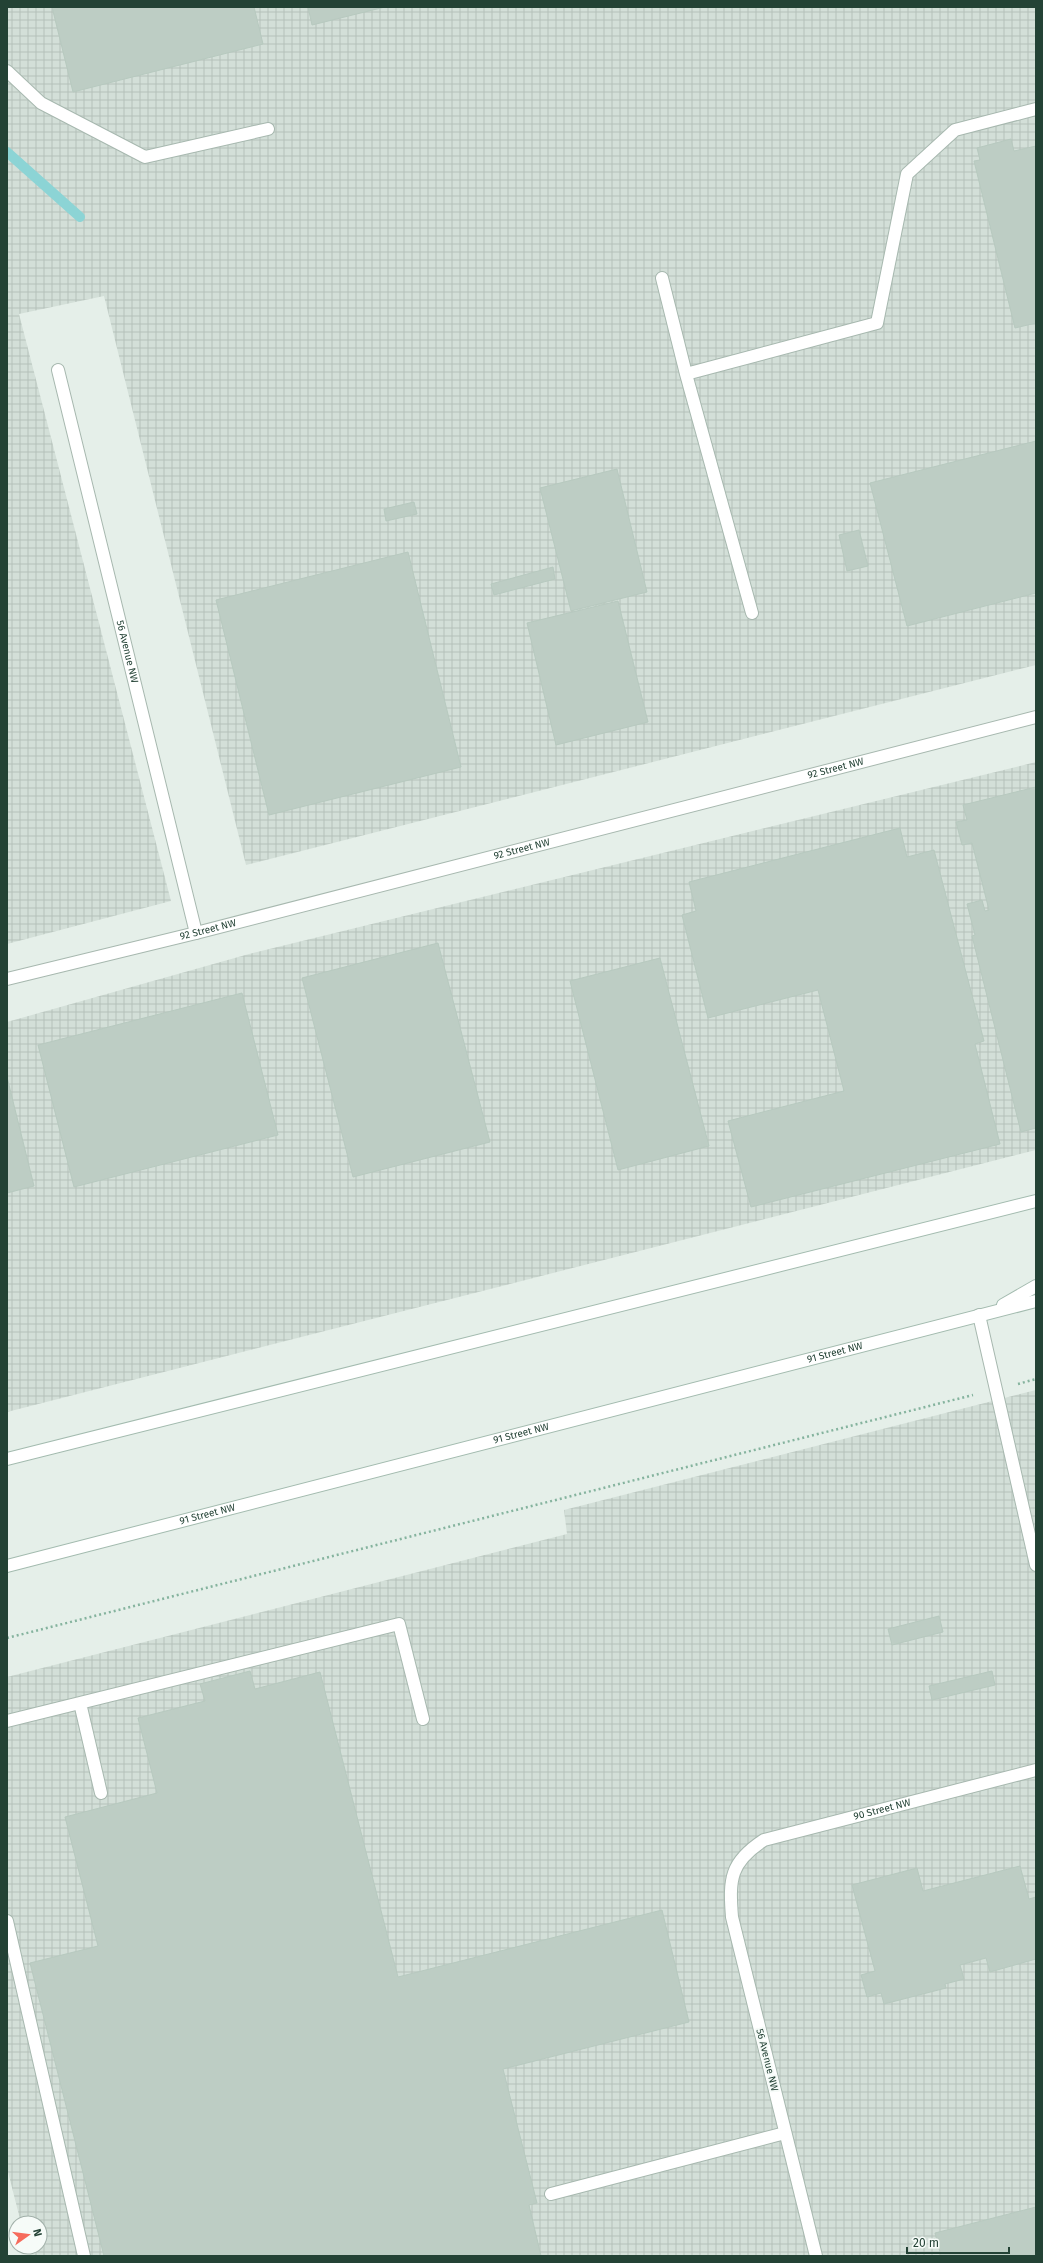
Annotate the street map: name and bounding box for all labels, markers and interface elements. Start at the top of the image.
street label: 56 Avenue NW [114,619,141,685]
street label: 92 Street NW [806,755,866,781]
street label: 92 Street NW [493,836,552,862]
street label: 92 Street NW [179,917,238,943]
street label: 91 Street NW [806,1340,865,1366]
street label: 91 Street NW [492,1420,551,1446]
street label: 91 Street NW [178,1501,237,1527]
street label: 90 Street NW [852,1796,913,1823]
street label: 56 Avenue NW [753,2028,781,2093]
north arrow [8,2215,48,2255]
text: N [30,2228,44,2238]
scale bar [907,2229,1009,2255]
text: 20 m [913,2236,939,2250]

